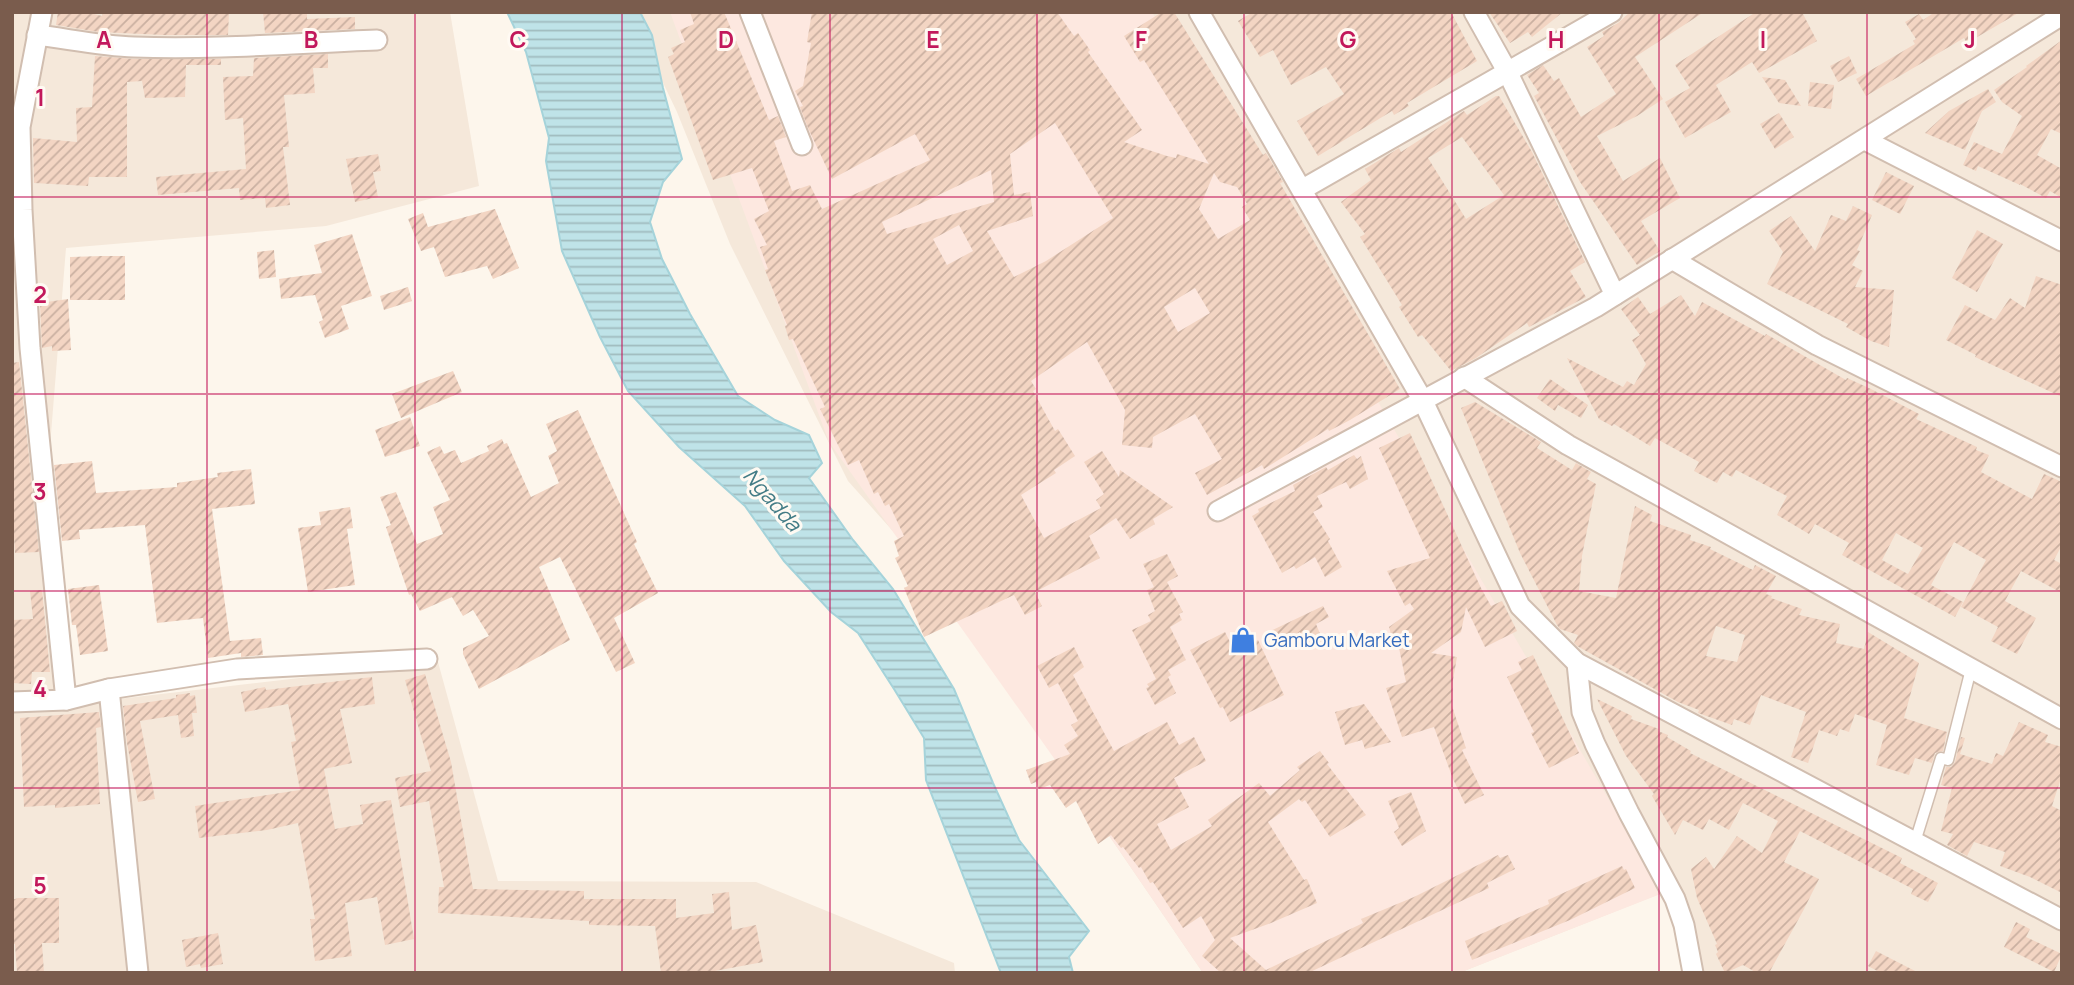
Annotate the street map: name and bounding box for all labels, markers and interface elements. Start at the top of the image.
text: A [96,23,112,55]
text: B [304,23,318,55]
text: C [510,23,527,55]
text: D [718,23,734,55]
text: E [926,23,940,55]
text: F [1135,23,1147,55]
text: G [1340,23,1357,55]
text: H [1548,23,1564,55]
text: I [1760,23,1766,55]
text: J [1964,23,1976,55]
text: 1 [35,81,45,113]
text: 2 [33,278,47,310]
water label: Ngadda [738,462,809,538]
text: 3 [33,475,47,507]
shop icon: Gamboru Market [1228,625,1258,655]
place label: Gamboru Market [1264,627,1410,653]
text: 4 [33,672,47,704]
text: 5 [33,869,47,901]

